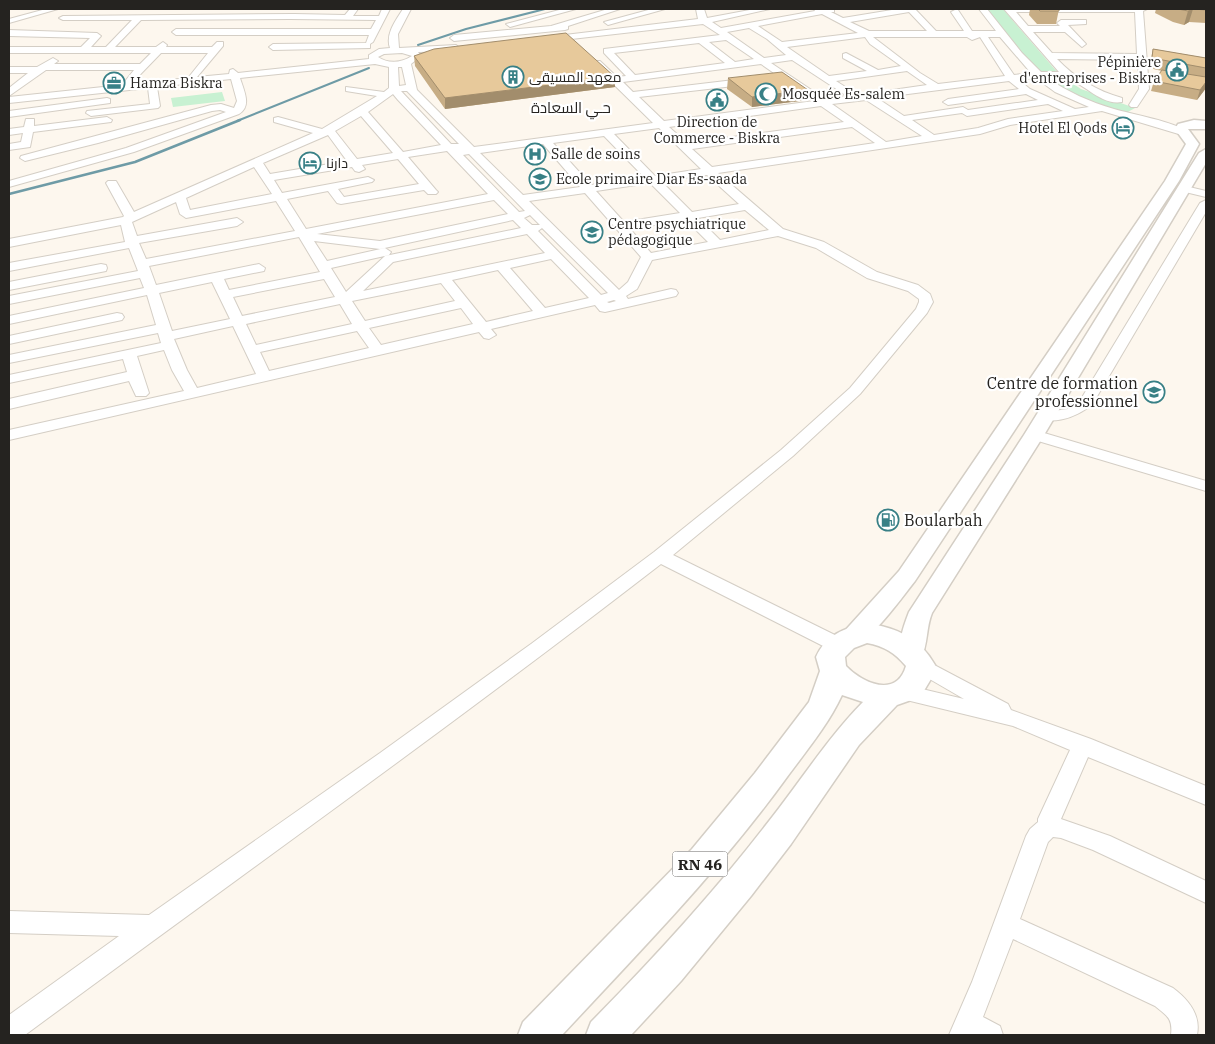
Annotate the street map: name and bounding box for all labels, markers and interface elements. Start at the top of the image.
place label: Pépinière d'entreprises - Biskra [1019,53,1161,87]
public building icon: Pépinière d'entreprises - Biskra [1165,58,1189,82]
building icon: معهد المسيقى [501,65,525,89]
place label: معهد المسيقى [529,68,621,86]
office icon: Hamza Biskra [102,71,126,95]
place label: Hamza Biskra [130,74,223,92]
mosque icon: Mosquée Es-salem [754,82,778,106]
place label: Mosquée Es-salem [782,85,905,103]
public building icon: Direction de Commerce - Biskra [705,88,729,112]
district label: حـي السعادة [531,98,611,120]
place label: Direction de Commerce - Biskra [654,113,781,147]
hotel icon: Hotel El Qods [1111,116,1135,140]
place label: Hotel El Qods [1018,119,1107,137]
hospital icon: Salle de soins [523,142,547,166]
place label: Salle de soins [551,145,640,163]
hotel icon: دارنا [298,151,322,175]
place label: دارنا [326,154,348,172]
school or university icon: Ecole primaire Diar Es-saada [528,167,552,191]
place label: Ecole primaire Diar Es-saada [556,170,747,188]
place label: Centre psychiatrique pédagogique [608,215,746,249]
school or university icon: Centre psychiatrique pédagogique [580,220,604,244]
place label: Centre de formation professionnel [987,373,1138,411]
school or university icon: Centre de formation professionnel [1142,380,1166,404]
fuel station icon: Boularbah [876,508,900,532]
place label: Boularbah [904,510,983,530]
road number: RN 46 [672,852,728,876]

